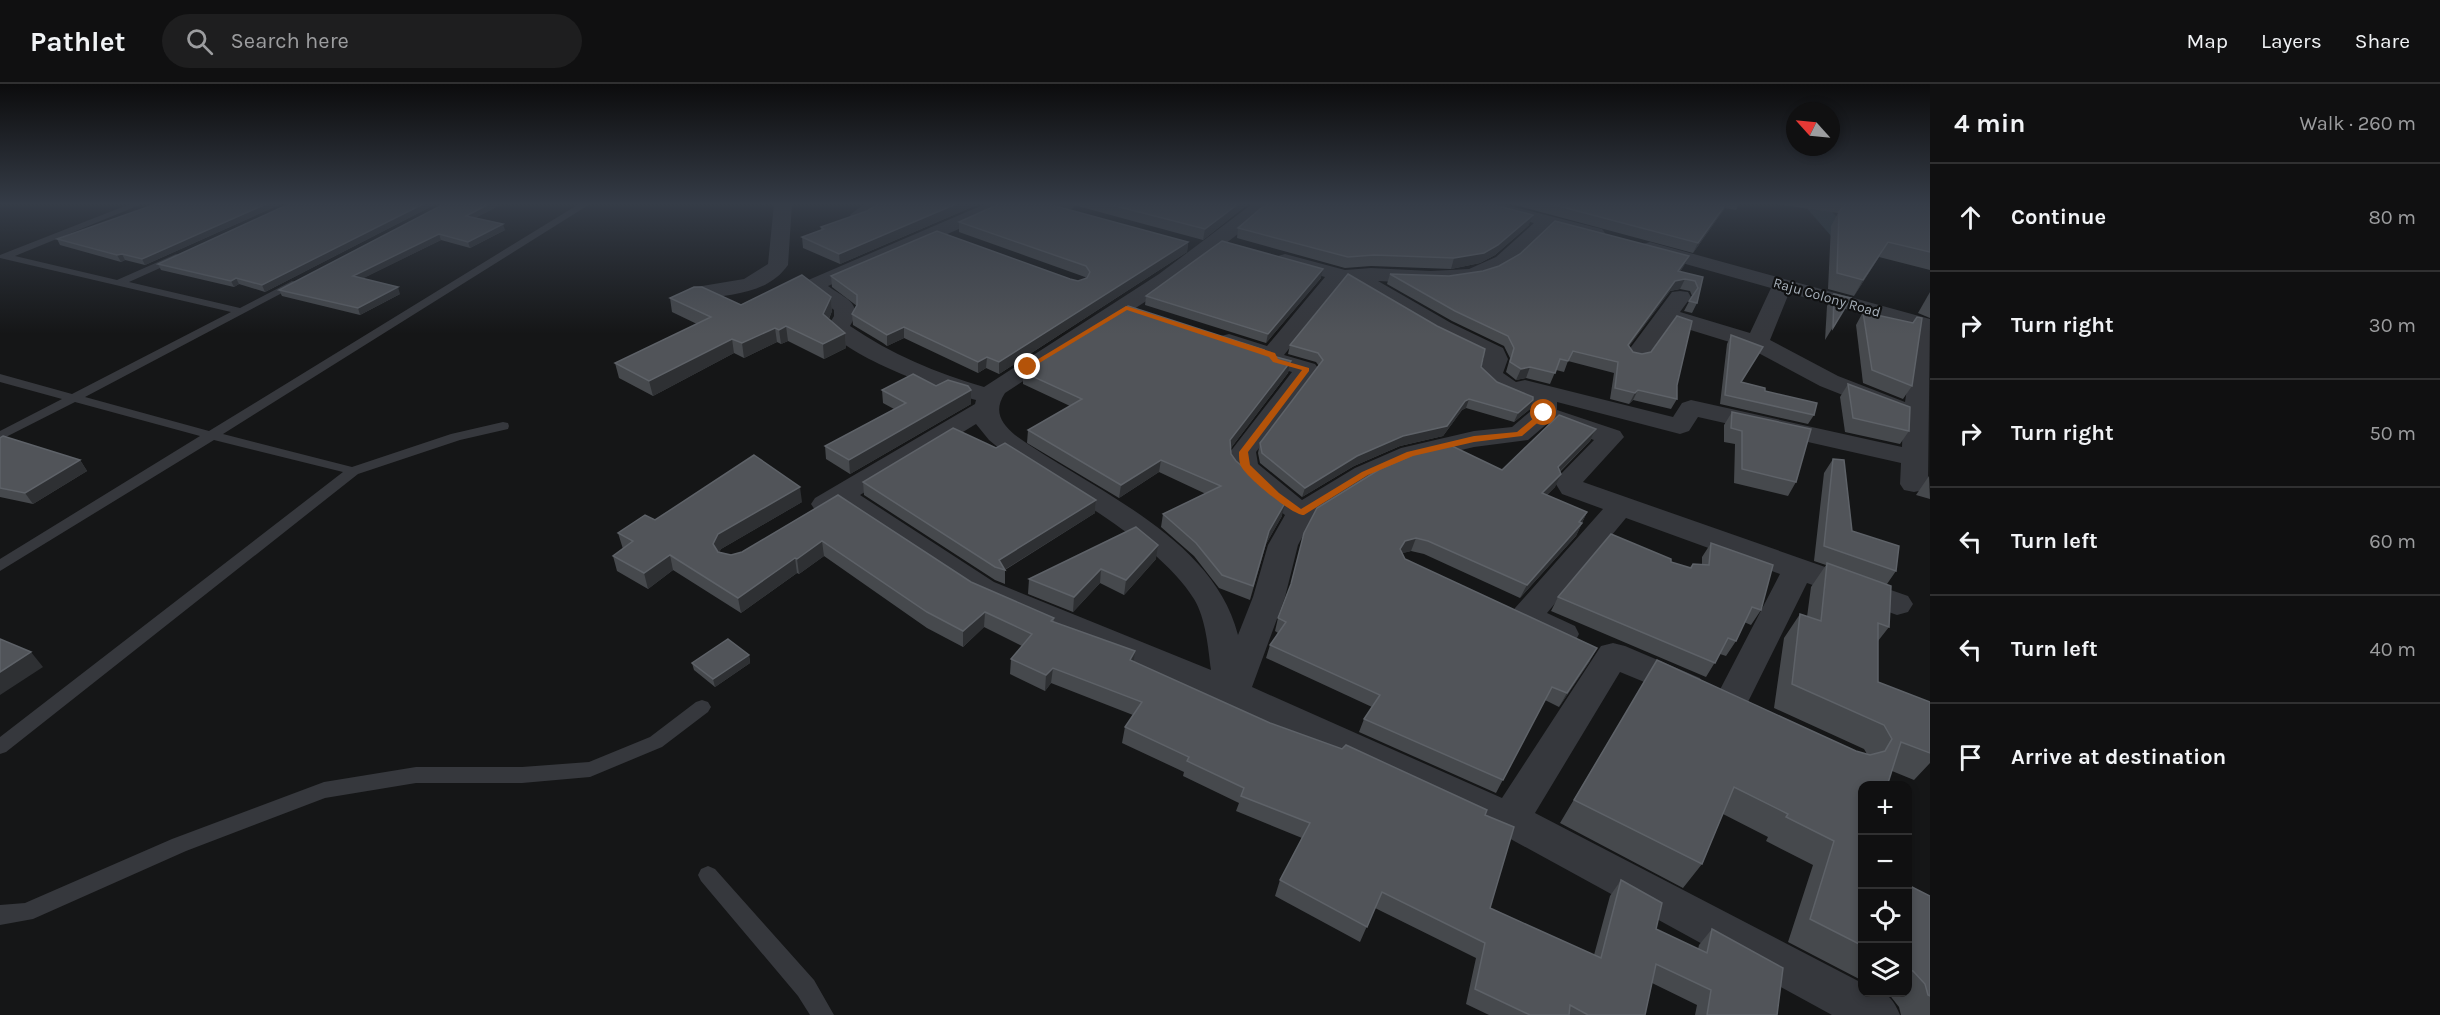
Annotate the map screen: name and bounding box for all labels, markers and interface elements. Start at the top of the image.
search box [162,14,582,68]
text: Pathlet [30,25,126,58]
icon: search [183,25,216,58]
text: Search here [231,28,349,54]
text: Map [2186,29,2228,53]
text: Layers [2261,29,2322,53]
text: Share [2355,29,2410,53]
north arrow [1786,102,1840,156]
text: 4 min [1954,108,2025,139]
text: Walk · 260 m [2299,112,2416,135]
icon: ahead [1954,201,1987,234]
text: Continue [2011,204,2106,230]
text: 80 m [2368,206,2416,229]
street label: Raju Colony Road [1771,274,1882,321]
icon: right [1954,309,1987,342]
text: Turn right [2011,312,2114,338]
text: 30 m [2369,314,2416,337]
route end [1014,353,1040,379]
route start [1530,399,1556,425]
icon: right [1954,417,1987,450]
text: Turn right [2011,420,2114,446]
text: 50 m [2369,422,2416,445]
icon: left [1954,525,1987,558]
text: Turn left [2011,528,2098,554]
text: 60 m [2369,530,2416,553]
icon: left [1954,633,1987,666]
text: Turn left [2011,636,2098,662]
text: 40 m [2370,638,2416,661]
icon: arrive [1954,741,1987,774]
text: Arrive at destination [2011,744,2226,770]
map controls [1858,781,1912,997]
button: + [1858,781,1912,835]
button: − [1858,835,1912,889]
button: locate [1858,889,1912,943]
button: layers [1858,943,1912,997]

